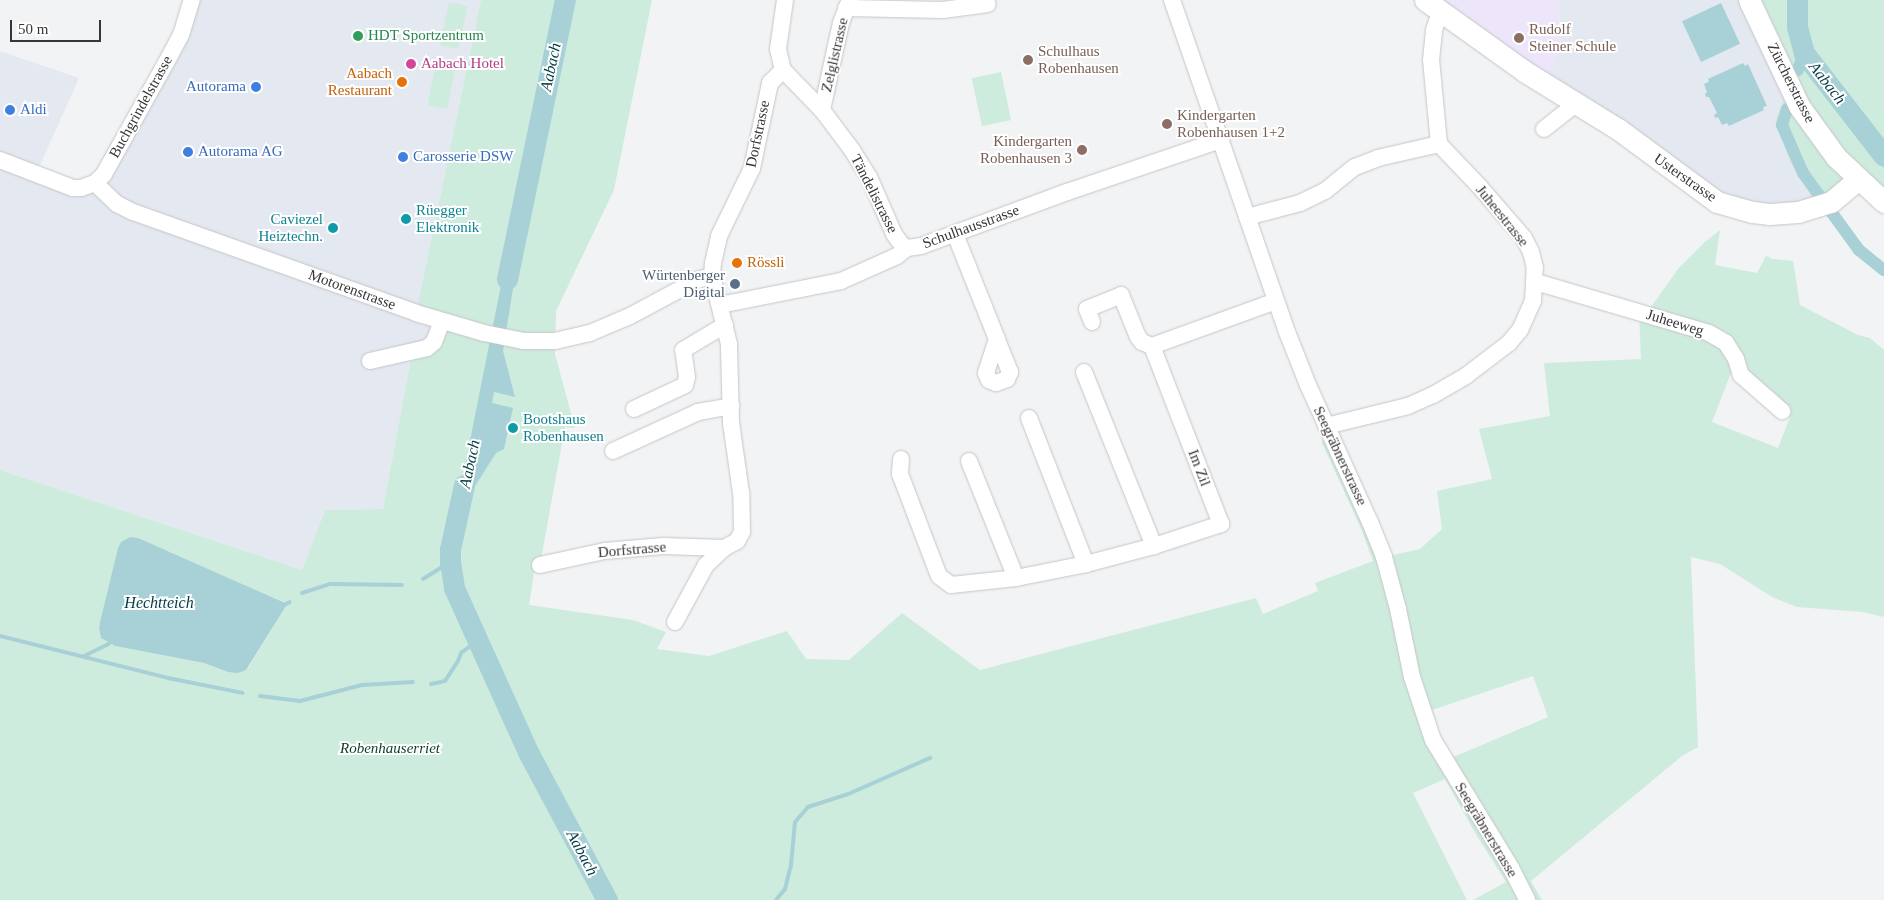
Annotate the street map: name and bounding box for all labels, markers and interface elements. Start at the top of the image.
scale bar [12,10,104,42]
street label: Zelglistrasse [818,16,852,94]
place label: Rudolf Steiner Schule [1529,20,1616,55]
text: 50 m [18,21,48,37]
place label: HDT Sportzentrum [368,27,484,45]
marker: HDT Sportzentrum [352,30,364,42]
marker: Rudolf Steiner Schule [1513,32,1525,44]
street label: Zürcherstrasse [1763,40,1819,126]
water label: Aabach [537,41,565,93]
place label: Schulhaus Robenhausen [1038,42,1119,77]
street label: Buchgrindelstrasse [105,53,177,161]
marker: Schulhaus Robenhausen [1022,54,1034,66]
place label: Aabach Hotel [421,55,504,73]
marker: Aabach Hotel [405,58,417,70]
water label: Aabach [1804,58,1850,108]
place label: Aabach Restaurant [328,64,392,99]
marker: Aabach Restaurant [396,76,408,88]
place label: Autorama [186,78,246,96]
marker: Autorama [250,81,262,93]
street label: Dorfstrasse [742,99,774,169]
place label: Aldi [20,101,47,119]
marker: Aldi [4,104,16,116]
place label: Kindergarten Robenhausen 1+2 [1177,106,1285,141]
marker: Kindergarten Robenhausen 1+2 [1161,118,1173,130]
place label: Kindergarten Robenhausen 3 [980,132,1072,167]
place label: Autorama AG [198,143,283,161]
marker: Kindergarten Robenhausen 3 [1076,144,1088,156]
marker: Autorama AG [182,146,194,158]
place label: Carosserie DSW [413,148,513,166]
street label: Usterstrasse [1650,150,1720,206]
marker: Carosserie DSW [397,151,409,163]
street label: Tändelistrasse [847,152,901,236]
street label: Juheestrasse [1472,182,1532,250]
place label: Rüegger Elektronik [416,201,479,236]
street label: Schulhausstrasse [920,201,1022,253]
place label: Caviezel Heiztechn. [258,210,323,245]
marker: Rüegger Elektronik [400,213,412,225]
marker: Caviezel Heiztechn. [327,222,339,234]
place label: Rössli [747,254,785,272]
marker: Rössli [731,257,743,269]
street label: Motorenstrasse [306,266,398,314]
place label: Würtenberger Digital [642,266,725,301]
marker: Würtenberger Digital [729,278,741,290]
street label: Juheeweg [1644,306,1706,340]
street label: Seegräbnerstrasse [1309,404,1371,508]
place label: Bootshaus Robenhausen [523,410,604,445]
marker: Bootshaus Robenhausen [507,422,519,434]
water label: Aabach [456,438,484,490]
street label: Im Zil [1184,447,1214,489]
street label: Dorfstrasse [597,538,667,562]
water label: Hechtteich [124,593,194,613]
park label: Robenhauserriet [340,740,440,758]
street label: Seegräbnerstrasse [1451,779,1521,881]
water label: Aabach [562,827,602,879]

